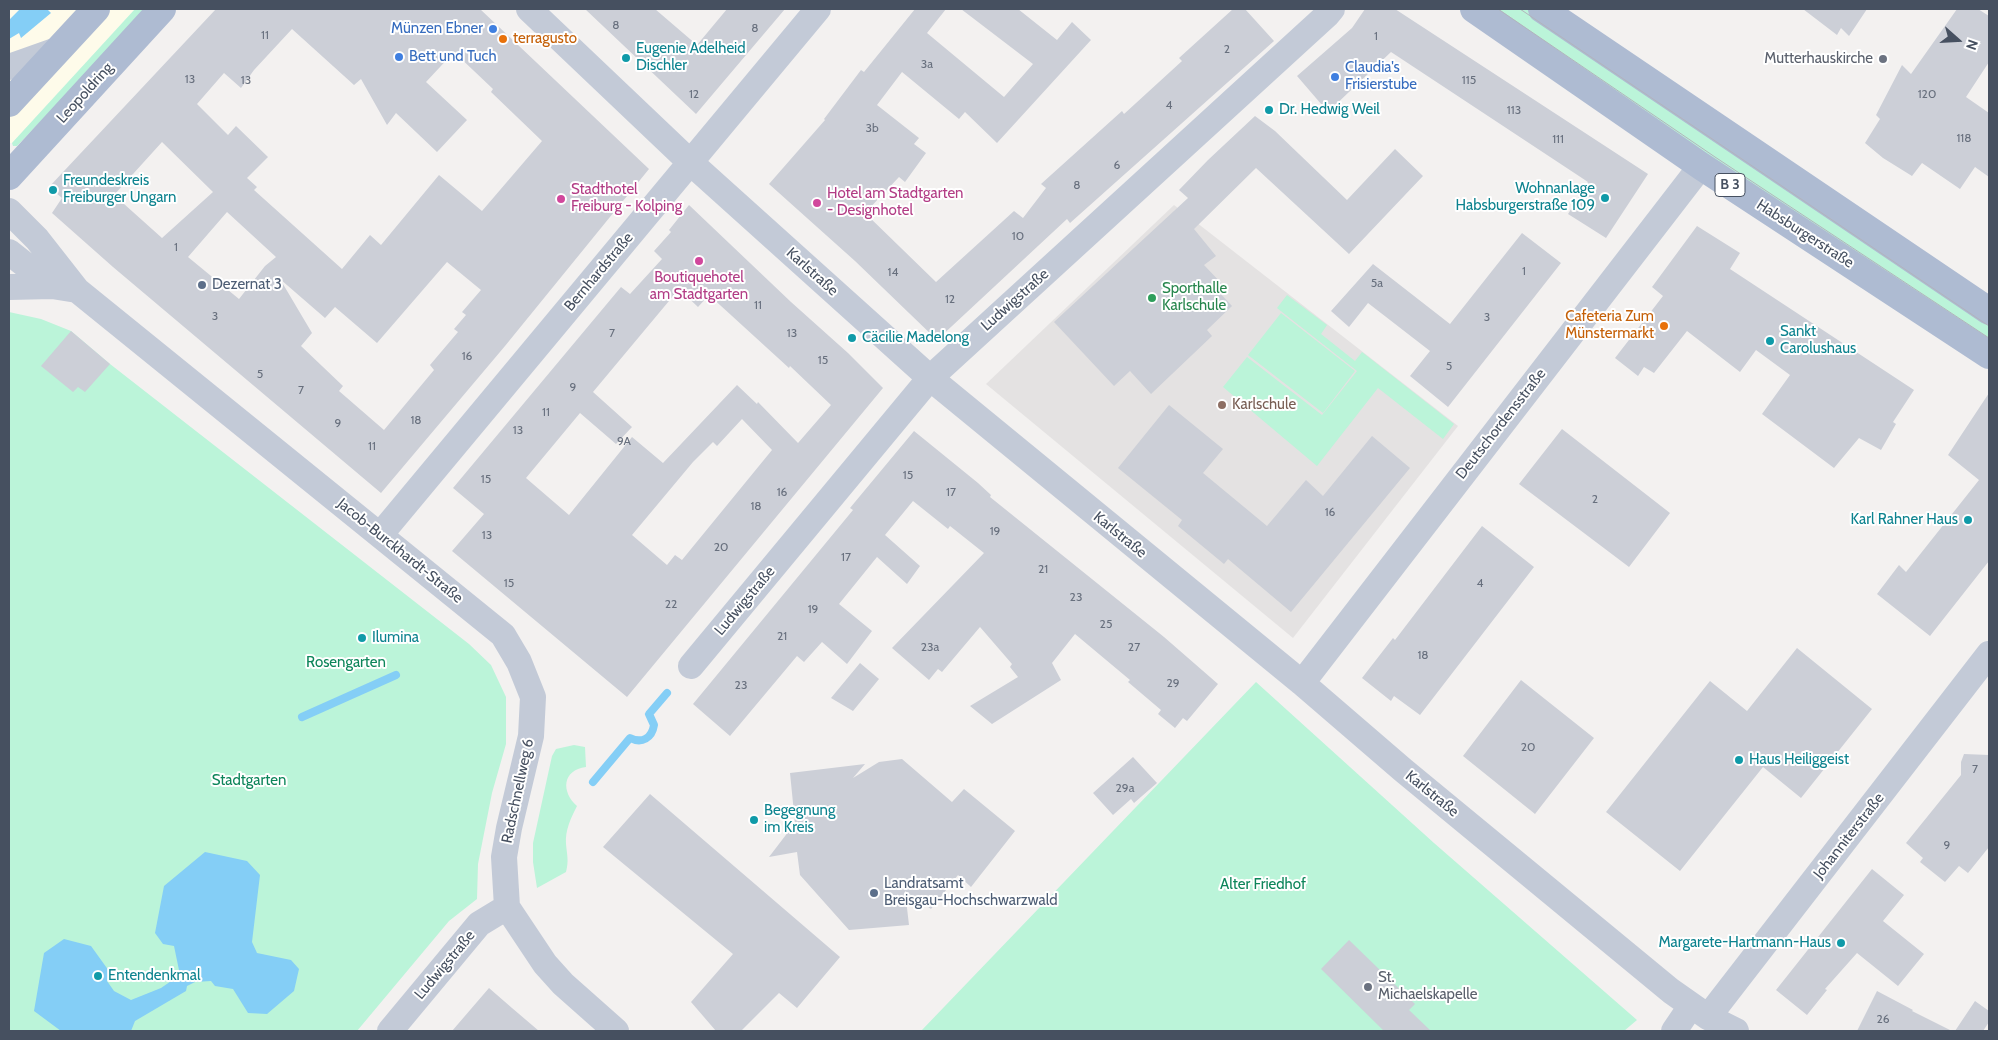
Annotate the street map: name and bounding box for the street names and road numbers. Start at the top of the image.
street label: Leopoldring [53,59,117,127]
road number: B 3 [1715,174,1745,196]
street label: Habsburgerstraße [1753,196,1857,272]
street label: Bernhardstraße [561,229,637,315]
street label: Karlstraße [782,244,842,300]
street label: Ludwigstraße [978,265,1052,335]
street label: Deutschordensstraße [1452,365,1550,483]
street label: Jacob-Burckhardt-Straße [334,495,466,607]
street label: Karlstraße [1090,508,1150,562]
street label: Ludwigstraße [711,563,779,639]
street label: Radschnellweg 6 [498,737,538,845]
street label: Karlstraße [1402,767,1462,821]
street label: Johanniterstraße [1810,790,1888,882]
street label: Ludwigstraße [411,927,479,1003]

